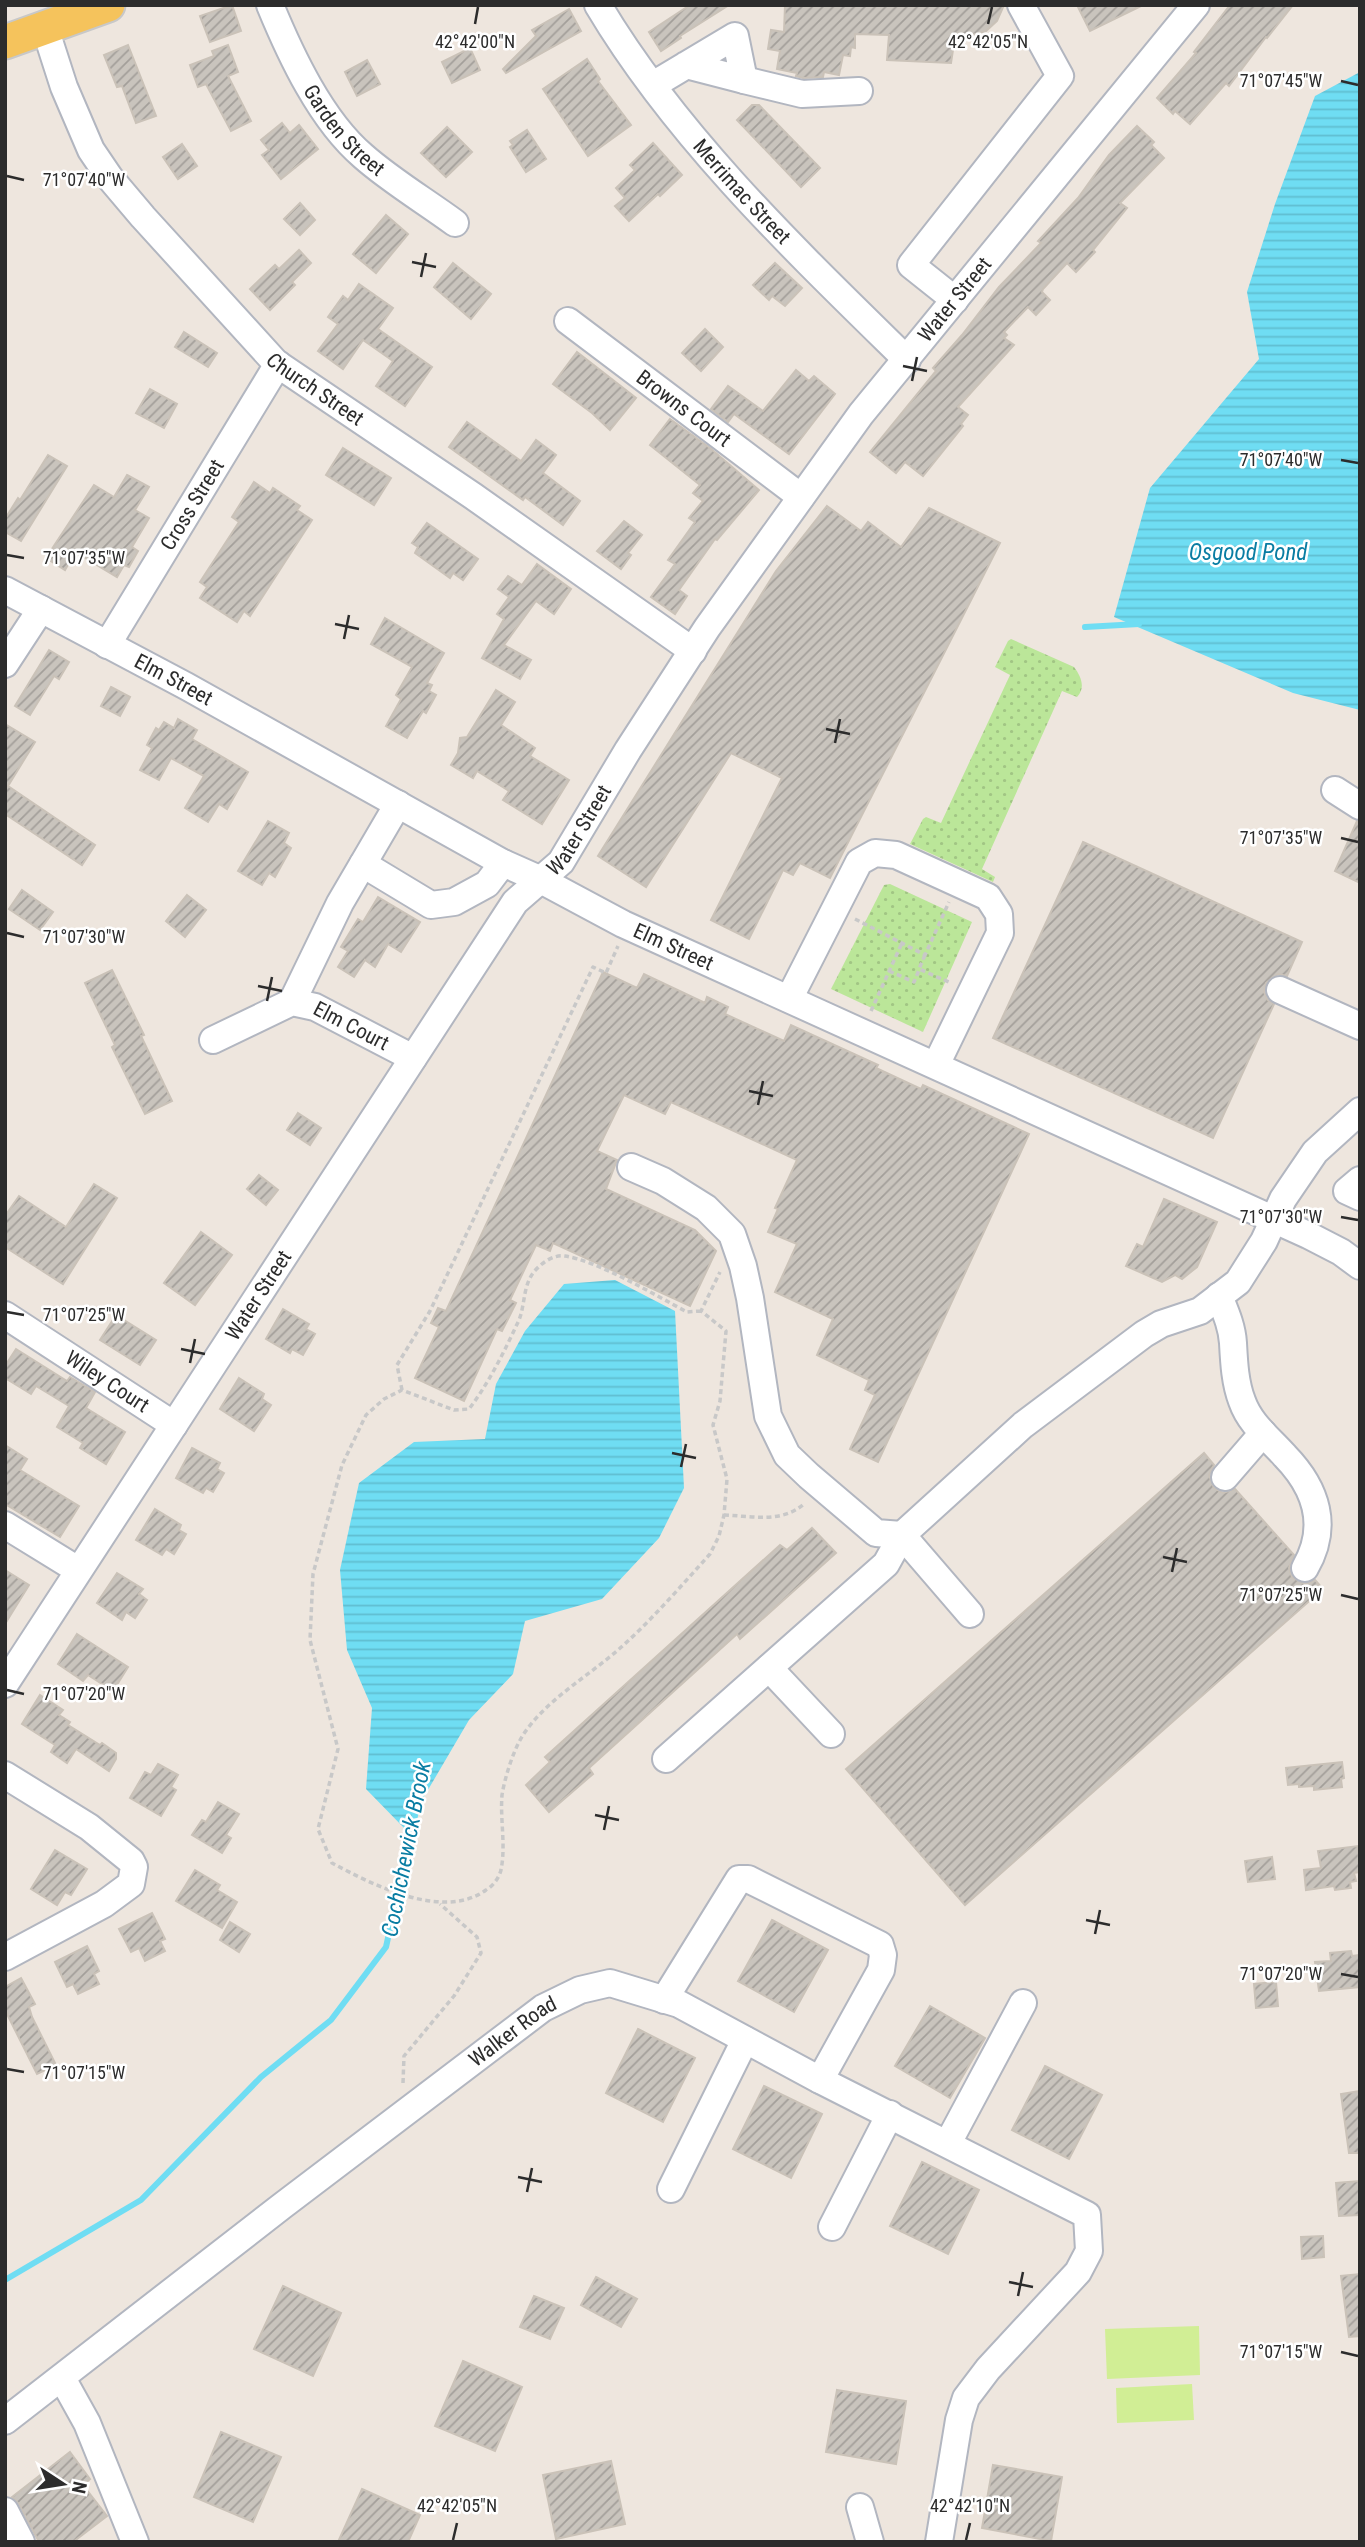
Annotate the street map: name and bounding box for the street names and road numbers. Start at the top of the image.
street label: Garden Street [299,80,389,181]
street label: Merrimac Street [688,134,795,249]
street label: Water Street [913,252,996,347]
street label: Church Street [261,348,368,431]
street label: Browns Court [632,365,736,452]
street label: Cross Street [156,455,229,555]
street label: Elm Street [130,649,217,710]
street label: Water Street [542,781,616,881]
street label: Elm Street [630,918,717,975]
street label: Elm Court [309,996,393,1055]
street label: Water Street [220,1246,296,1345]
street label: Wiley Court [61,1346,153,1417]
street label: Walker Road [464,1991,560,2072]

